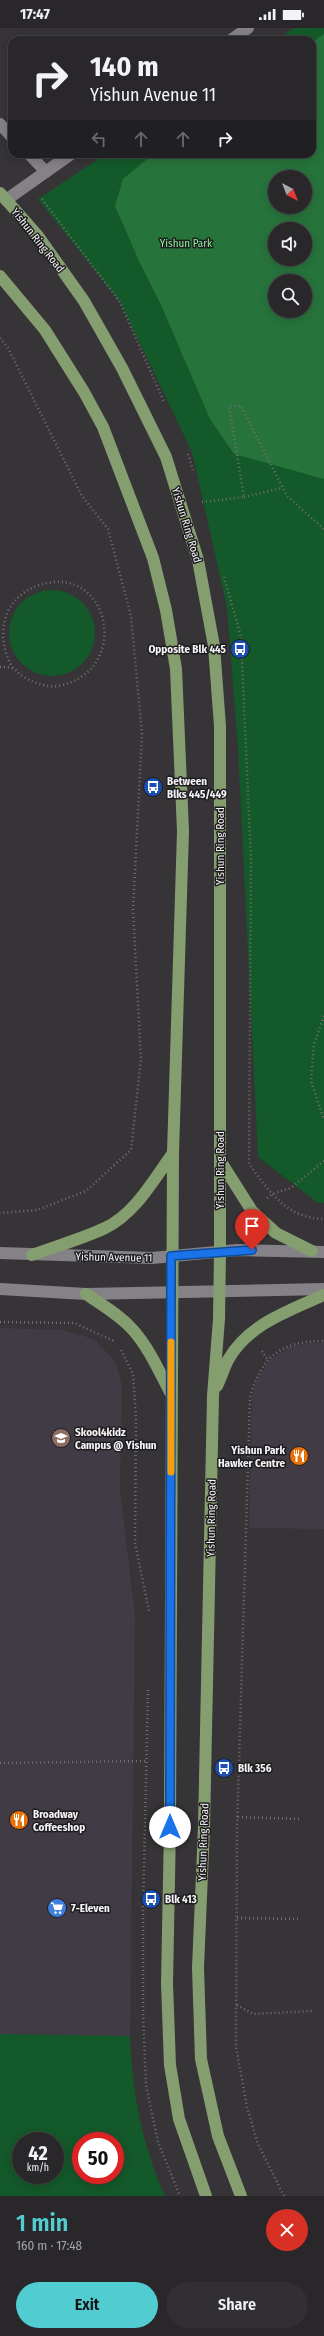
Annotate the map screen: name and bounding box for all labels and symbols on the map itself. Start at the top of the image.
north arrow [268,170,312,214]
street label: Yishun Ring Road [8,206,67,275]
park label: Yishun Park [160,237,213,250]
street label: Yishun Ring Road [169,486,204,564]
bus stop icon: Opposite Blk 445 [229,638,251,660]
place label: Opposite Blk 445 [148,643,227,656]
place label: Between Blks 445/449 [167,775,227,801]
bus stop icon: Between Blks 445/449 [142,776,164,798]
street label: Yishun Ring Road [214,807,227,885]
street label: Yishun Ring Road [214,1131,227,1209]
pin [235,1209,269,1250]
street label: Yishun Avenue 11 [75,1250,153,1265]
place label: Skool4kidz Campus @ Yishun [75,1426,157,1452]
school or university icon: Skool4kidz Campus @ Yishun [50,1427,72,1449]
place label: Yishun Park Hawker Centre [218,1444,285,1470]
restaurant icon: Yishun Park Hawker Centre [288,1445,310,1467]
street label: Yishun Ring Road [204,1479,219,1557]
bus stop icon: Blk 356 [213,1757,235,1779]
place label: Blk 356 [238,1762,272,1775]
street label: Yishun Ring Road [196,1803,211,1881]
position arrow [149,1806,191,1848]
place label: Broadway Coffeeshop [33,1808,85,1834]
restaurant icon: Broadway Coffeeshop [8,1809,30,1831]
bus stop icon: Blk 413 [140,1888,162,1910]
place label: Blk 413 [165,1893,197,1906]
supermarket icon: 7-Eleven [46,1897,68,1919]
place label: 7-Eleven [71,1902,110,1915]
speed limit sign: 50 [72,2132,124,2184]

